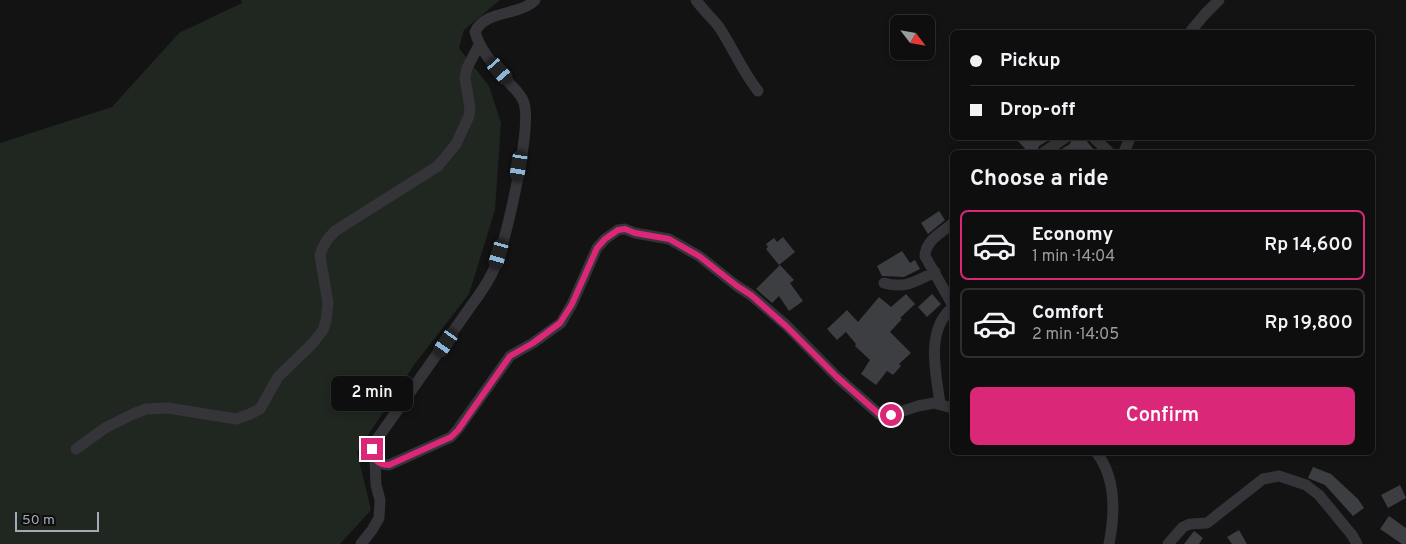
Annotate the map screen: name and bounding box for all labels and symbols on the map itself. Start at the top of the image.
north arrow [890,15,935,60]
car [484,55,515,87]
car [509,150,528,182]
car [487,238,510,270]
car [431,326,460,360]
callout: 2 min [331,376,413,412]
route start [880,404,902,426]
route end [361,438,383,460]
scale bar [15,509,99,532]

